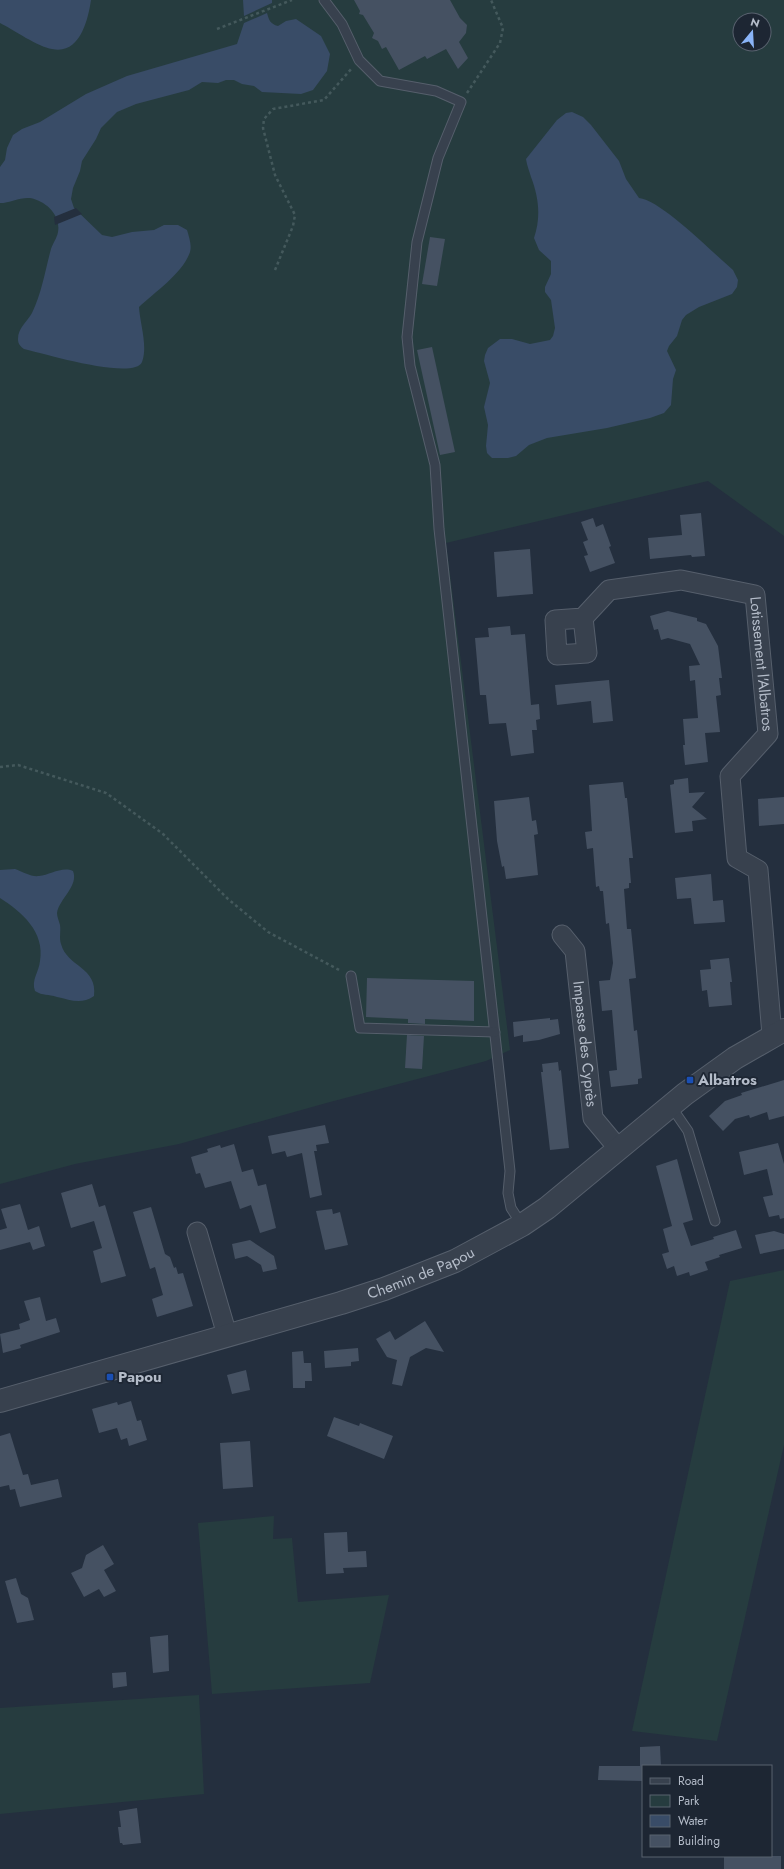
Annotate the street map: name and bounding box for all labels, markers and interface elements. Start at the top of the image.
north arrow [732,12,772,52]
text: N [748,14,762,31]
street label: Lotissement l'Albatros [744,596,779,732]
street label: Impasse des Cyprès [567,980,603,1108]
place label: Albatros [697,1069,757,1091]
marker: Albatros [685,1075,695,1085]
street label: Chemin de Papou [364,1241,479,1305]
place label: Papou [118,1366,162,1388]
marker: Papou [105,1372,115,1382]
legend [642,1765,772,1857]
text: Road [678,1772,704,1790]
text: Park [678,1792,700,1810]
text: Water [678,1812,709,1830]
text: Building [678,1832,720,1850]

